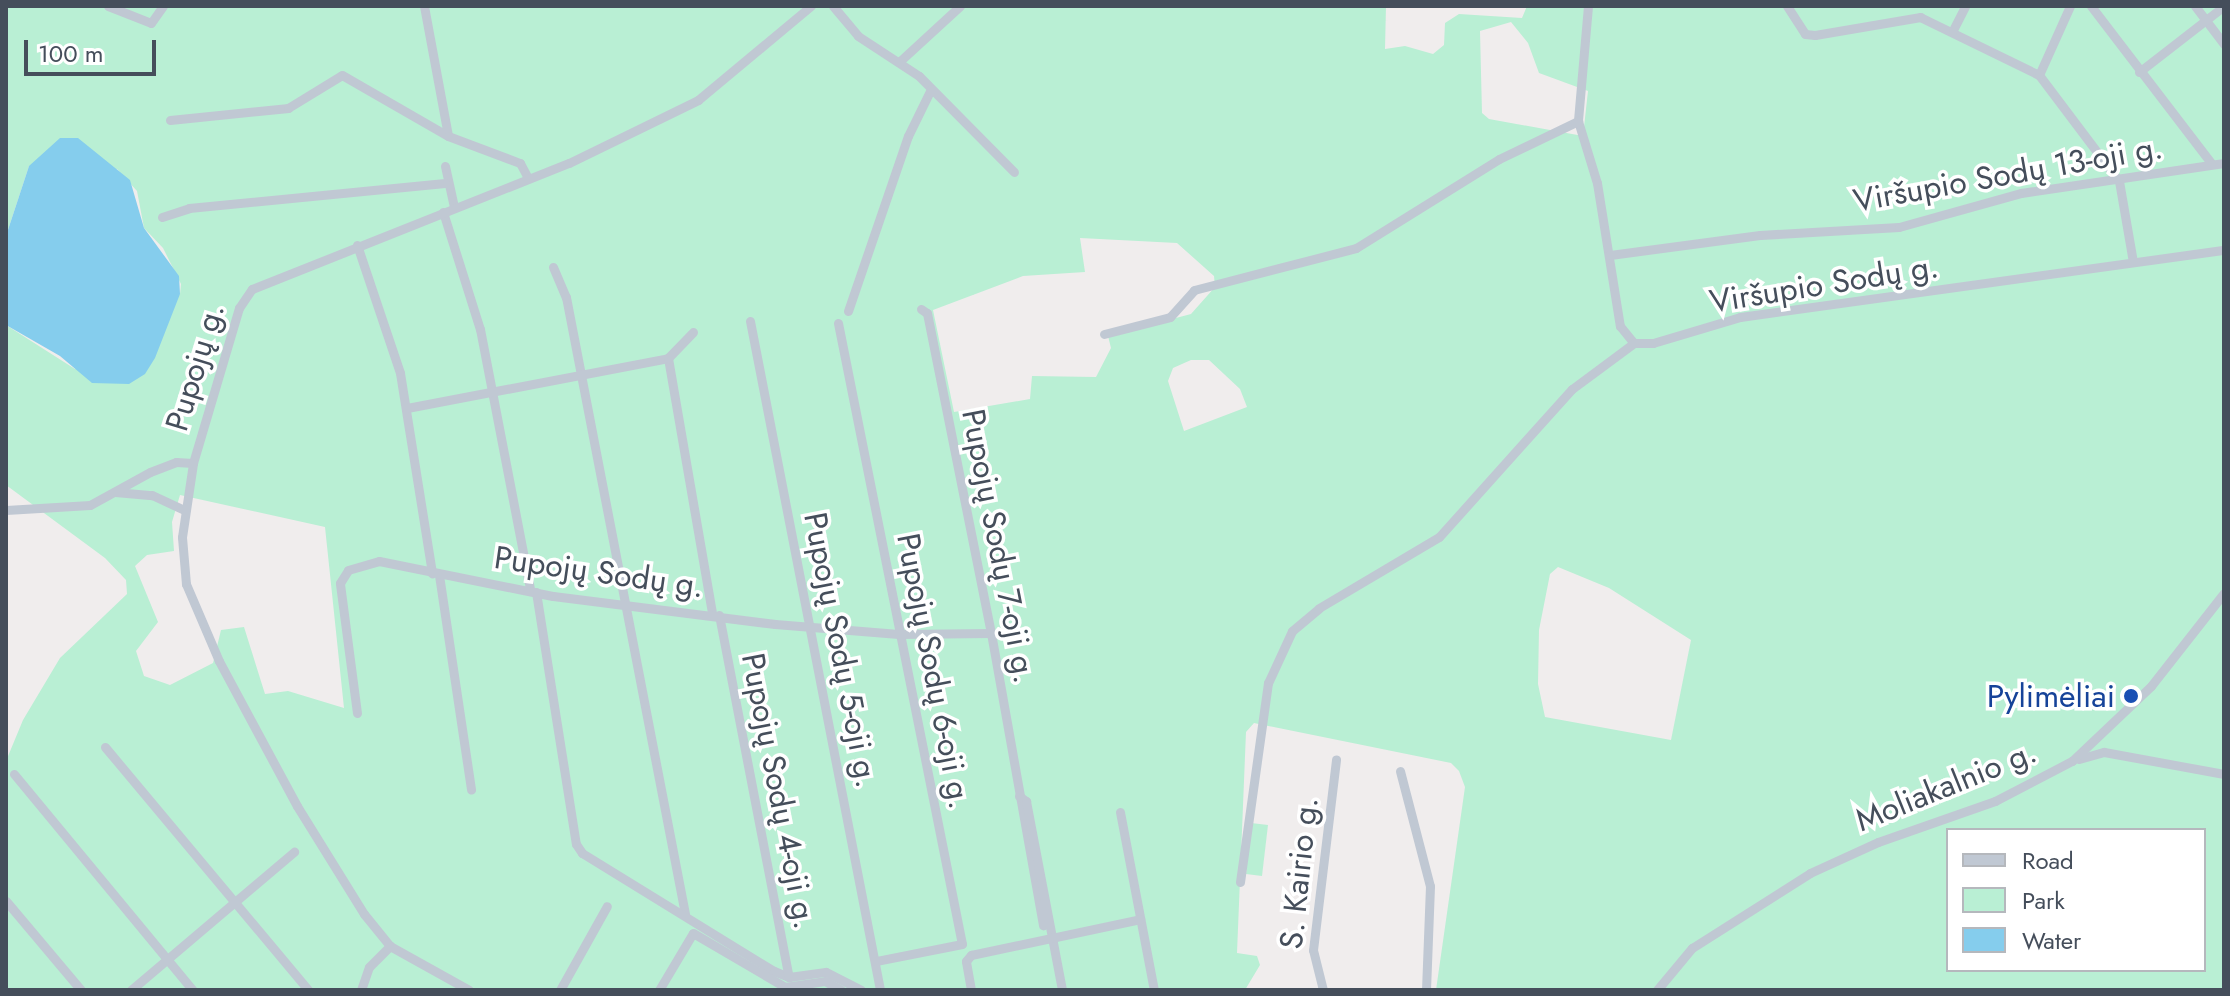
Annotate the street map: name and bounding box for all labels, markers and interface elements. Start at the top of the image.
scale bar [28,24,160,74]
text: 100 m [38,36,104,71]
street label: Viršupio Sodų 13-oji g. [1850,128,2166,220]
street label: Viršupio Sodų g. [1707,247,1941,321]
street label: Pupojų g. [157,298,233,436]
street label: Pupojų Sodų 7-oji g. [954,406,1044,686]
street label: Pupojų Sodų 5-oji g. [795,509,887,791]
street label: Pupojų Sodų 6-oji g. [888,530,980,812]
street label: Pupojų Sodų g. [492,538,706,606]
street label: Pupojų Sodų 4-oji g. [733,650,825,932]
place label: Pylimėliai [1987,677,2115,715]
marker: Pylimėliai [2122,687,2140,705]
street label: Moliakalnio g. [1850,732,2042,840]
street label: S. Kairio g. [1272,795,1326,951]
legend [1946,828,2206,972]
text: Road [2022,843,2074,878]
text: Park [2022,883,2065,918]
text: Water [2022,923,2081,958]

